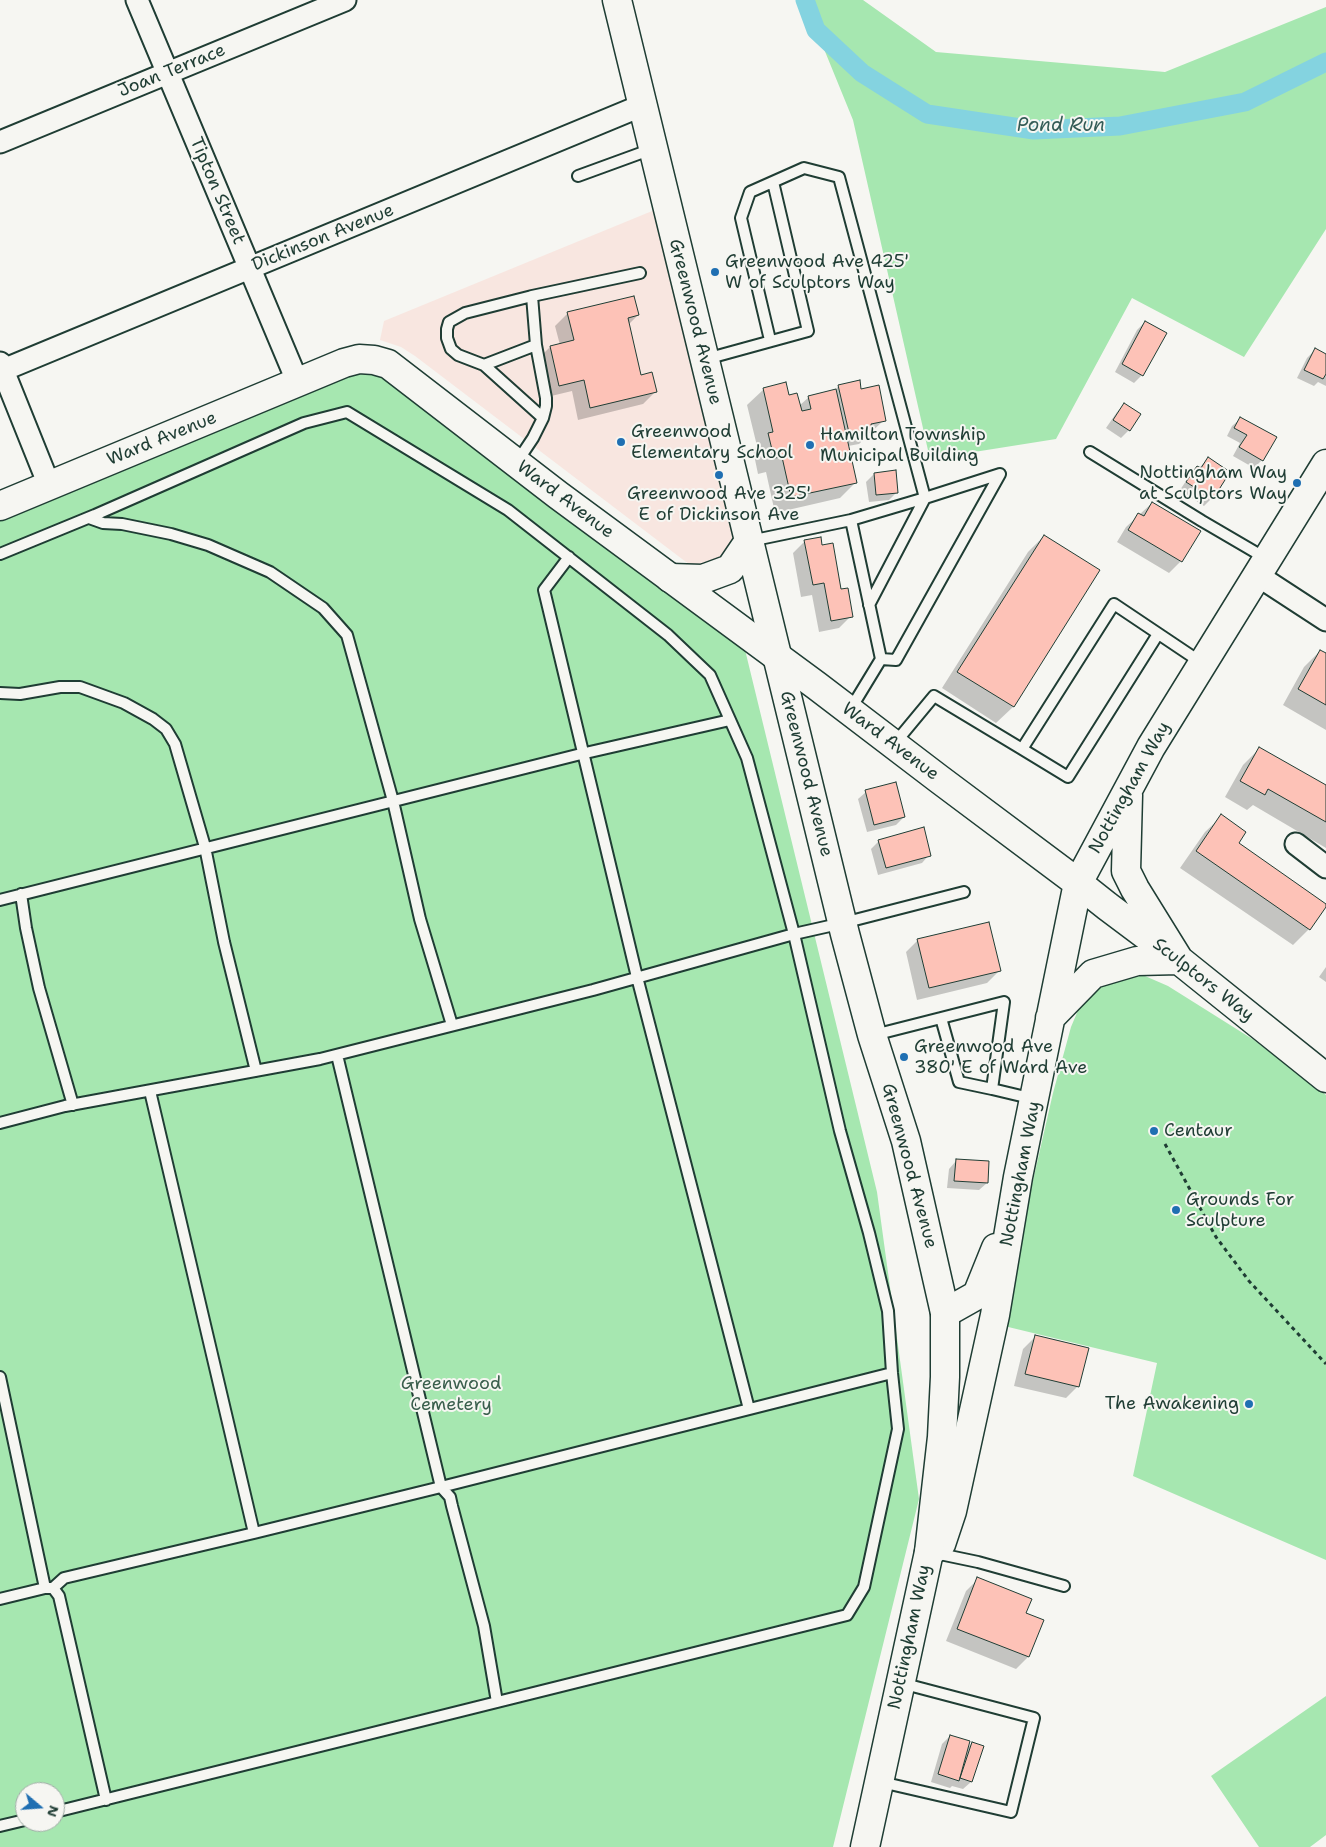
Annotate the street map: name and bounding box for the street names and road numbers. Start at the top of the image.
street label: Joan Terrace [115,40,229,102]
street label: Tipton Street [185,134,249,248]
street label: Dickinson Avenue [249,200,397,276]
street label: Greenwood Avenue [664,237,726,407]
street label: Ward Avenue [104,407,220,471]
street label: Ward Avenue [512,456,618,544]
street label: Greenwood Avenue [775,689,837,859]
street label: Ward Avenue [837,698,943,786]
street label: Nottingham Way [1085,718,1175,858]
street label: Sculptors Way [1148,934,1258,1026]
street label: Greenwood Avenue [877,1081,941,1251]
street label: Nottingham Way [996,1099,1046,1249]
street label: Nottingham Way [884,1563,936,1711]

